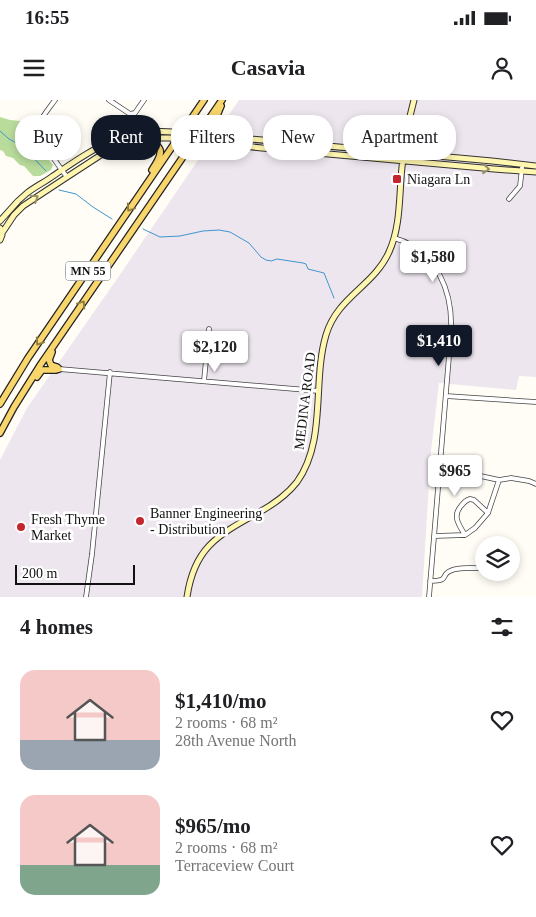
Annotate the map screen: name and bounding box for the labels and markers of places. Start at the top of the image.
place label: Niagara Ln [407,172,470,187]
marker: Niagara Ln [391,173,403,185]
pin: $1,580 [392,240,474,283]
pin: $1,410 [398,324,480,367]
pin: $2,120 [174,330,256,373]
pin: $965 [425,454,485,497]
place label: Banner Engineering - Distribution [150,506,262,537]
place label: Fresh Thyme Market [31,512,105,543]
marker: Banner Engineering - Distribution [134,515,146,527]
marker: Fresh Thyme Market [15,521,27,533]

